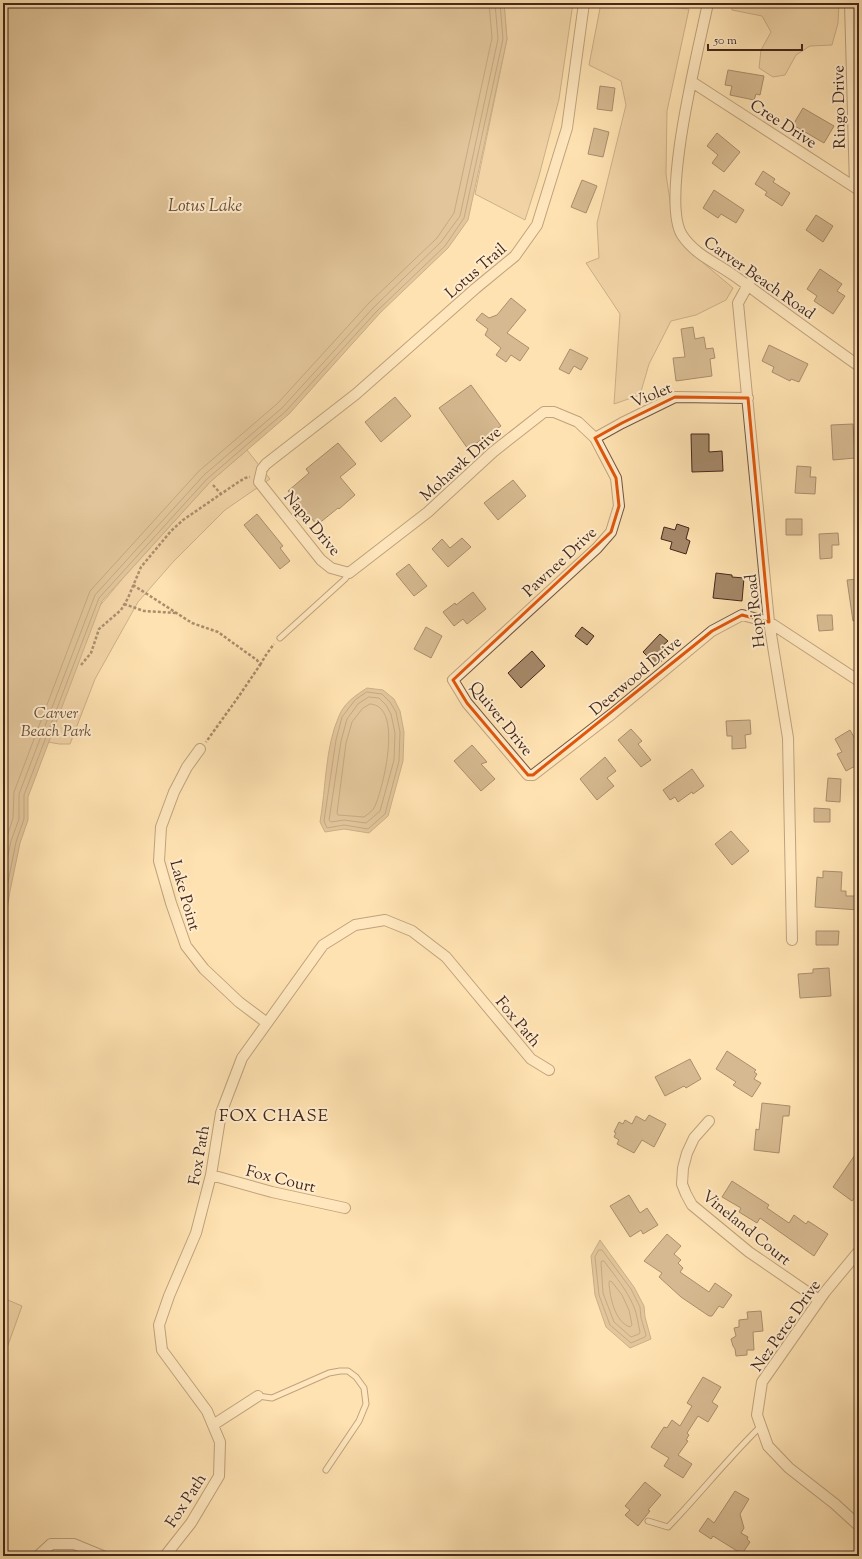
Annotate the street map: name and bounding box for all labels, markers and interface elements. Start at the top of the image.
scale bar [708,26,802,52]
text: 50 m [713,32,737,50]
street label: Ringo Drive [828,65,853,149]
street label: Cree Drive [745,95,821,155]
water label: Lotus Lake [168,195,242,219]
street label: Carver Beach Road [698,232,819,326]
street label: Lotus Trail [441,238,513,305]
street label: Violet [628,378,676,415]
street label: Mohawk Drive [416,422,507,508]
street label: Napa Drive [277,487,345,562]
street label: Pawnee Drive [518,522,603,603]
street label: Hopi Road [741,573,772,649]
street label: Deerwood Drive [586,632,687,722]
street label: Quiver Drive [463,677,537,762]
park label: Carver Beach Park [21,703,91,744]
street label: Lake Point [163,858,205,934]
street label: Fox Path [489,992,546,1054]
district label: FOX CHASE [219,1105,329,1129]
street label: Fox Path [184,1123,217,1187]
street label: Fox Court [243,1161,318,1200]
street label: Vineland Court [696,1186,795,1272]
street label: Nez Perce Drive [747,1276,827,1377]
street label: Fox Path [161,1469,213,1533]

